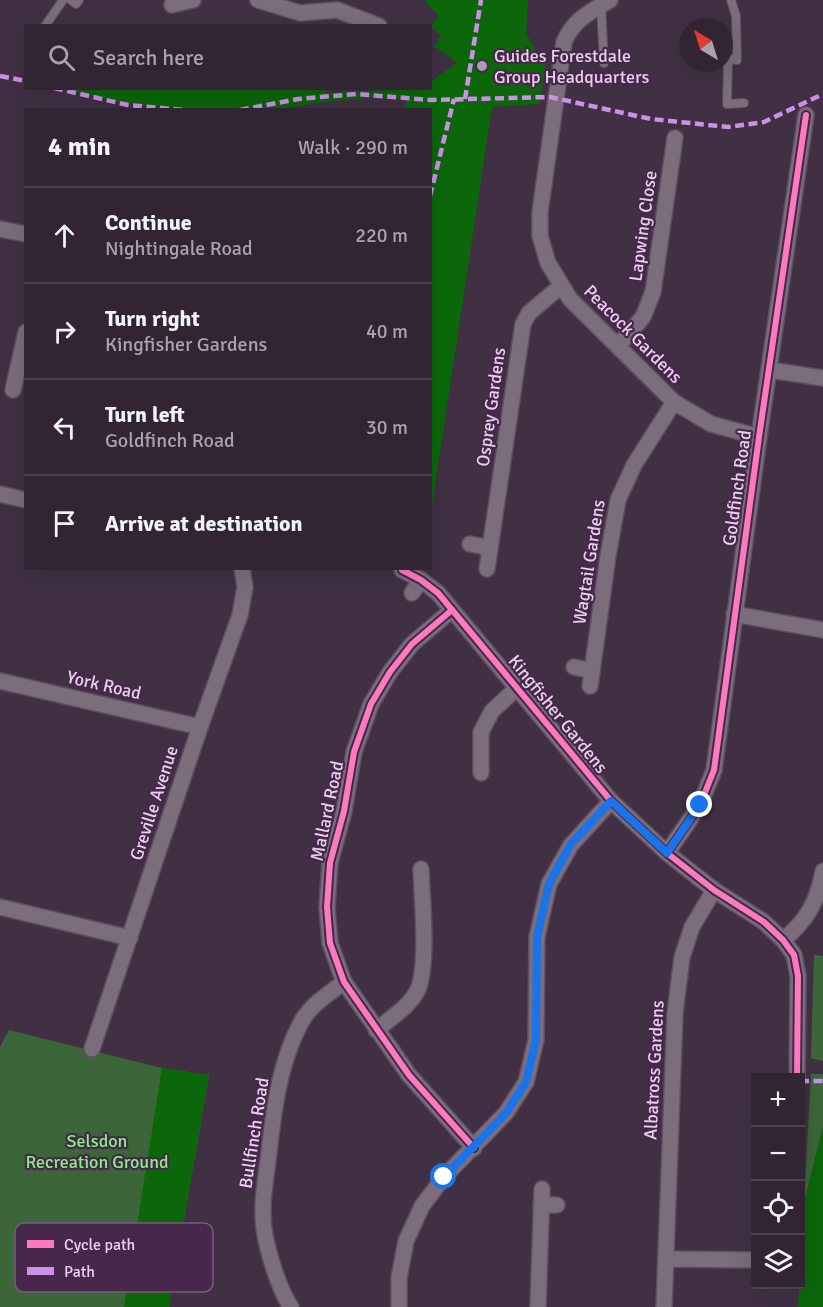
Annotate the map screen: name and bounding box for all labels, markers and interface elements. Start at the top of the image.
north arrow [679,18,733,72]
search box [24,24,432,90]
icon: search [45,41,78,74]
text: Search here [93,44,204,71]
place label: Guides Forestdale Group Headquarters [494,45,650,88]
marker: Guides Forestdale Group Headquarters [475,59,489,73]
text: 4 min [48,131,111,163]
text: Walk · 290 m [298,135,408,160]
street label: Lapwing Close [624,169,662,283]
text: Continue [105,209,192,236]
icon: ahead [48,219,81,252]
text: 220 m [355,223,408,248]
text: Nightingale Road [105,236,253,261]
street label: Peacock Gardens [579,280,687,388]
text: Turn right [105,305,200,332]
icon: right [48,315,81,348]
text: 40 m [366,319,408,344]
text: Kingfisher Gardens [105,332,267,357]
street label: Osprey Gardens [472,346,510,468]
text: Turn left [105,401,185,428]
icon: left [48,411,81,444]
text: 30 m [366,415,408,440]
text: Goldfinch Road [105,428,235,453]
street label: Goldfinch Road [718,429,756,547]
street label: Wagtail Gardens [568,498,610,626]
icon: arrive [48,507,81,540]
text: Arrive at destination [105,510,302,537]
street label: Kingfisher Gardens [503,650,613,778]
street label: York Road [65,666,143,704]
street label: Greville Avenue [125,743,183,863]
street label: Mallard Road [306,759,348,863]
route end [686,791,712,817]
street label: Albatross Gardens [639,1000,669,1140]
map controls [751,1073,805,1289]
button: + [751,1073,805,1127]
street label: Bullfinch Road [234,1076,274,1190]
button: − [751,1127,805,1181]
park label: Selsdon Recreation Ground [25,1130,169,1173]
route start [430,1163,456,1189]
button: locate [751,1181,805,1235]
legend [15,1223,213,1292]
text: Cycle path [64,1235,135,1255]
button: layers [751,1235,805,1289]
text: Path [64,1262,95,1282]

